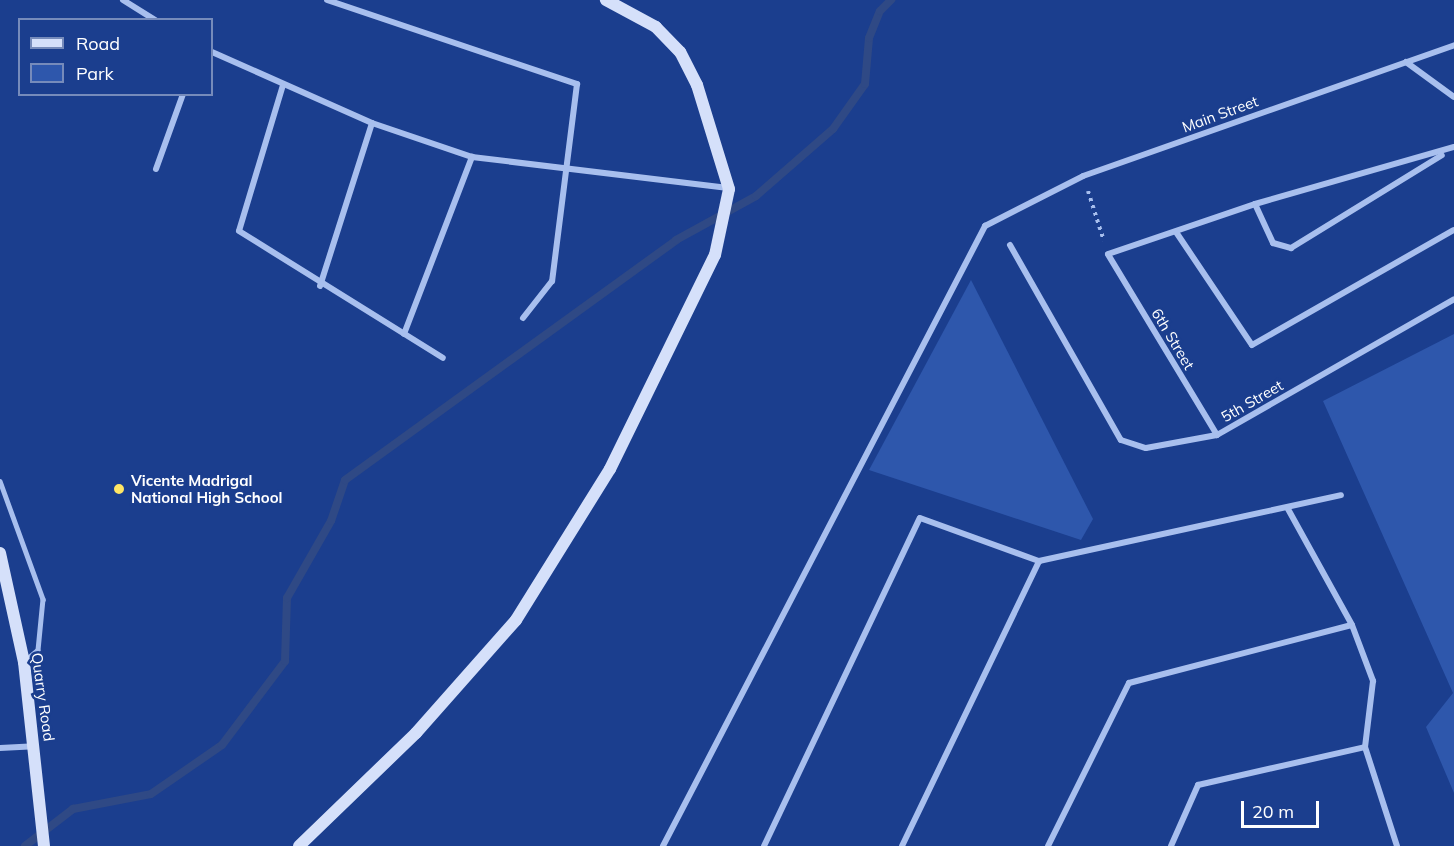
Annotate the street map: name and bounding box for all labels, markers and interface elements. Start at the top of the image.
legend [18,18,213,96]
text: Road [76,32,120,55]
text: Park [76,62,114,85]
street label: Main Street [1180,92,1260,136]
street label: 6th Street [1148,305,1198,373]
street label: 5th Street [1218,376,1286,426]
place label: Vicente Madrigal National High School [131,471,282,506]
marker: Vicente Madrigal National High School [112,482,126,496]
street label: Quarry Road [28,652,58,742]
scale bar [1244,789,1322,827]
text: 20 m [1252,800,1294,823]

